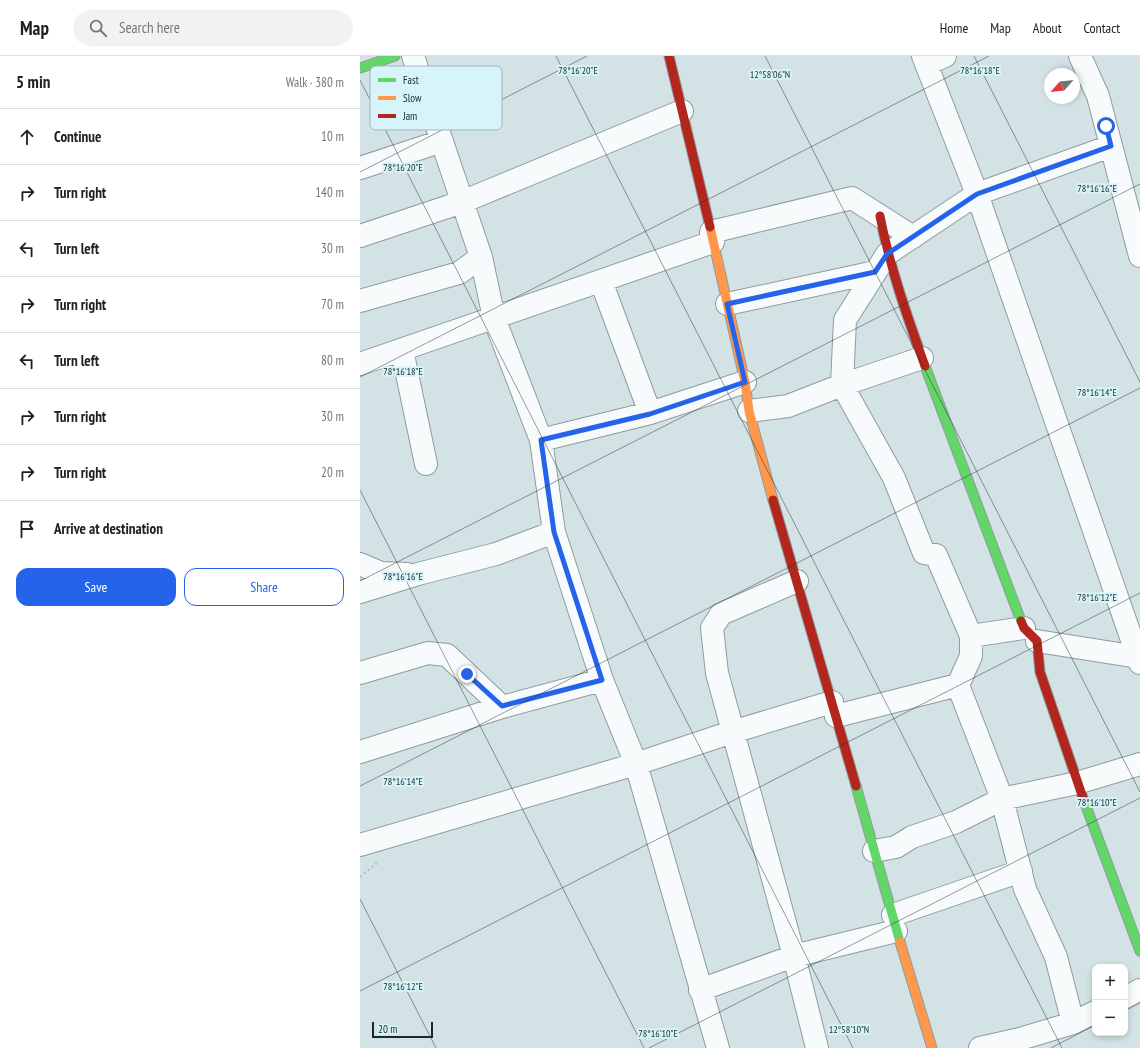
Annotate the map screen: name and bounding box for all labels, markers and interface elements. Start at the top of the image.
search box [73,10,353,46]
text: Map [20,16,49,40]
icon: search [87,17,109,39]
text: Search here [119,18,180,37]
text: Home [940,19,968,37]
text: Map [990,19,1011,37]
text: About [1033,19,1062,37]
text: Contact [1084,19,1120,37]
text: 78°16'20"E [558,64,598,77]
text: 78°16'18"E [960,64,1000,77]
legend [370,66,502,130]
text: 12°58'06"N [750,68,790,81]
north arrow [1044,68,1080,104]
text: 5 min [16,71,50,93]
text: Fast [403,73,419,87]
text: Walk · 380 m [286,74,344,91]
text: Slow [403,91,422,105]
text: Jam [402,109,417,123]
route start [1097,117,1115,135]
icon: ahead [16,126,38,148]
text: Continue [54,127,101,146]
text: 10 m [321,128,344,145]
text: 78°16'20"E [383,161,423,174]
icon: right [16,182,38,204]
text: 78°16'16"E [1077,182,1117,195]
text: Turn right [54,183,106,202]
text: 140 m [315,184,344,201]
icon: left [16,238,38,260]
text: Turn left [54,239,99,258]
text: 30 m [321,240,344,257]
icon: right [16,294,38,316]
text: Turn right [54,295,106,314]
text: 70 m [321,296,344,313]
icon: left [16,350,38,372]
text: Turn left [54,351,99,370]
text: 80 m [321,352,344,369]
text: 78°16'18"E [383,365,423,378]
text: 78°16'14"E [1077,386,1117,399]
icon: right [16,406,38,428]
text: Turn right [54,407,106,426]
text: 30 m [321,408,344,425]
icon: right [16,462,38,484]
text: Turn right [54,463,106,482]
text: 20 m [321,464,344,481]
icon: arrive [16,518,38,540]
text: Arrive at destination [54,519,163,538]
button: Save [16,568,176,606]
button: Share [184,568,344,606]
text: 78°16'16"E [383,570,423,583]
text: 78°16'12"E [1077,591,1117,604]
route end [458,665,476,683]
text: 78°16'14"E [383,775,423,788]
text: 78°16'10"E [1077,796,1117,809]
map controls [1092,964,1128,1036]
button: + [1092,964,1128,1000]
text: 78°16'12"E [383,980,423,993]
button: − [1092,1000,1128,1036]
scale bar [372,1020,433,1039]
text: 20 m [378,1022,397,1036]
text: 12°58'10"N [829,1023,869,1036]
text: 78°16'10"E [638,1027,678,1040]

